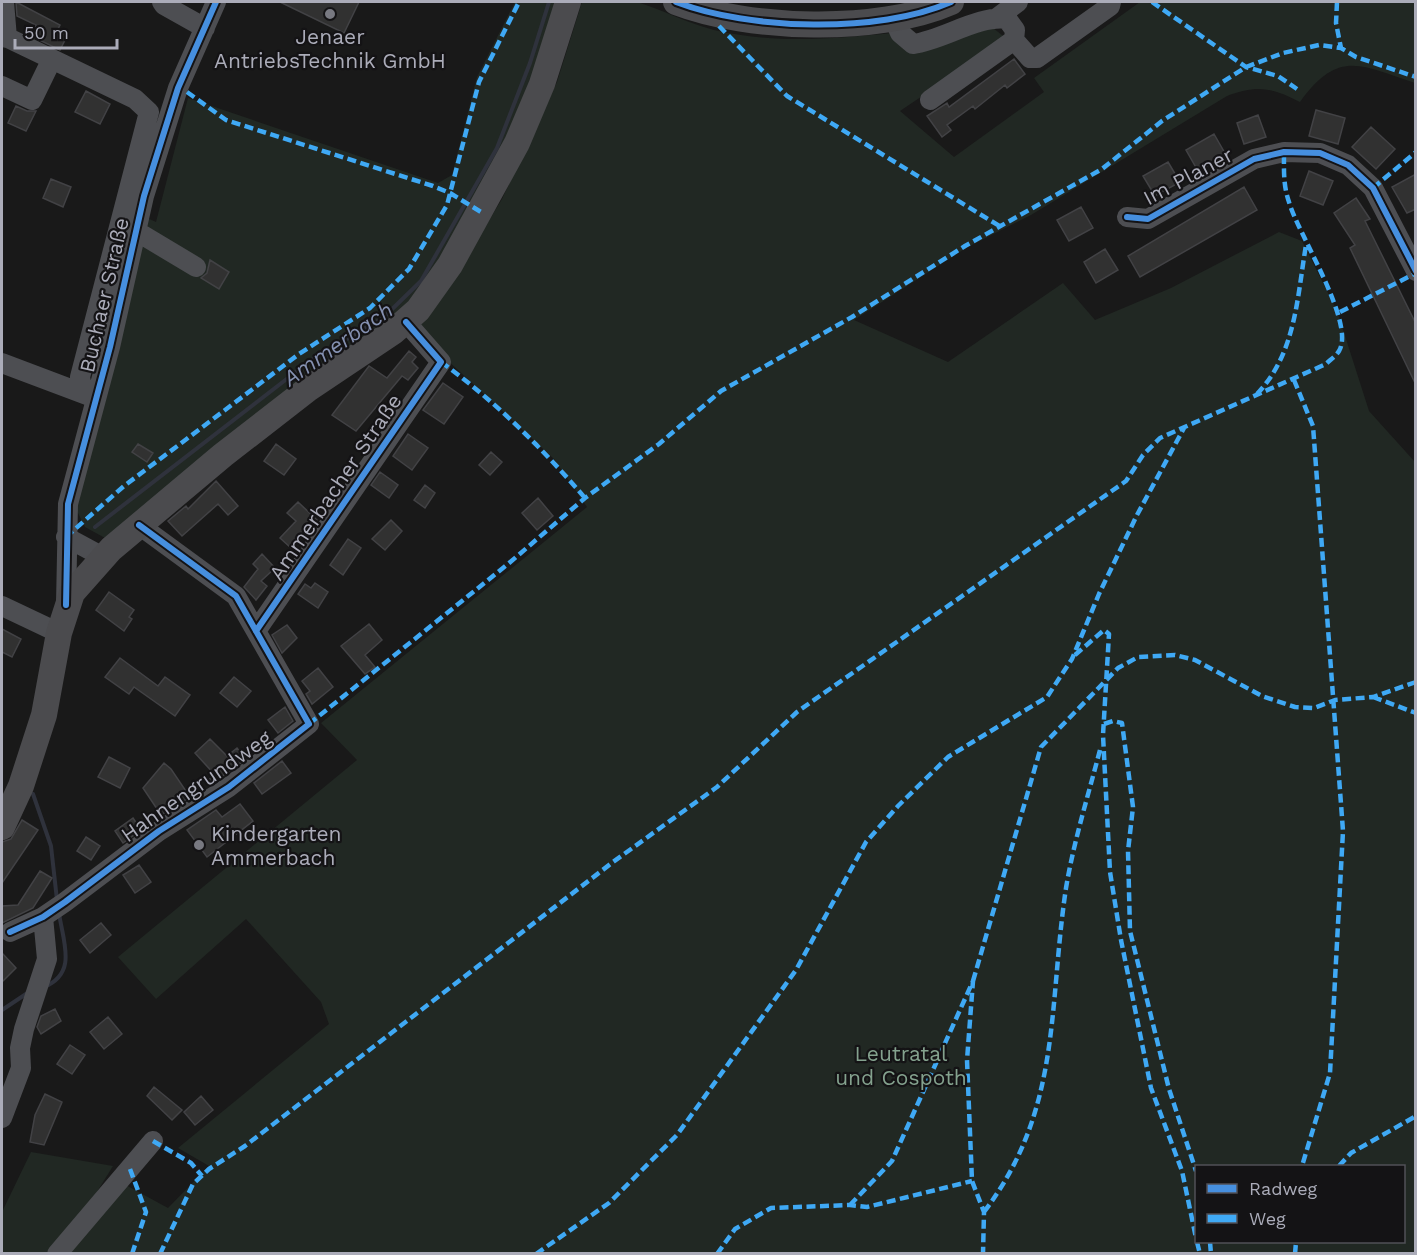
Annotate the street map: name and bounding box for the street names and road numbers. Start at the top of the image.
street label: Im Planer [1139,142,1238,210]
street label: Buchaer Straße [74,215,134,375]
street label: Ammerbacher Straße [263,389,407,585]
street label: Hahnengrundweg [116,724,277,847]

